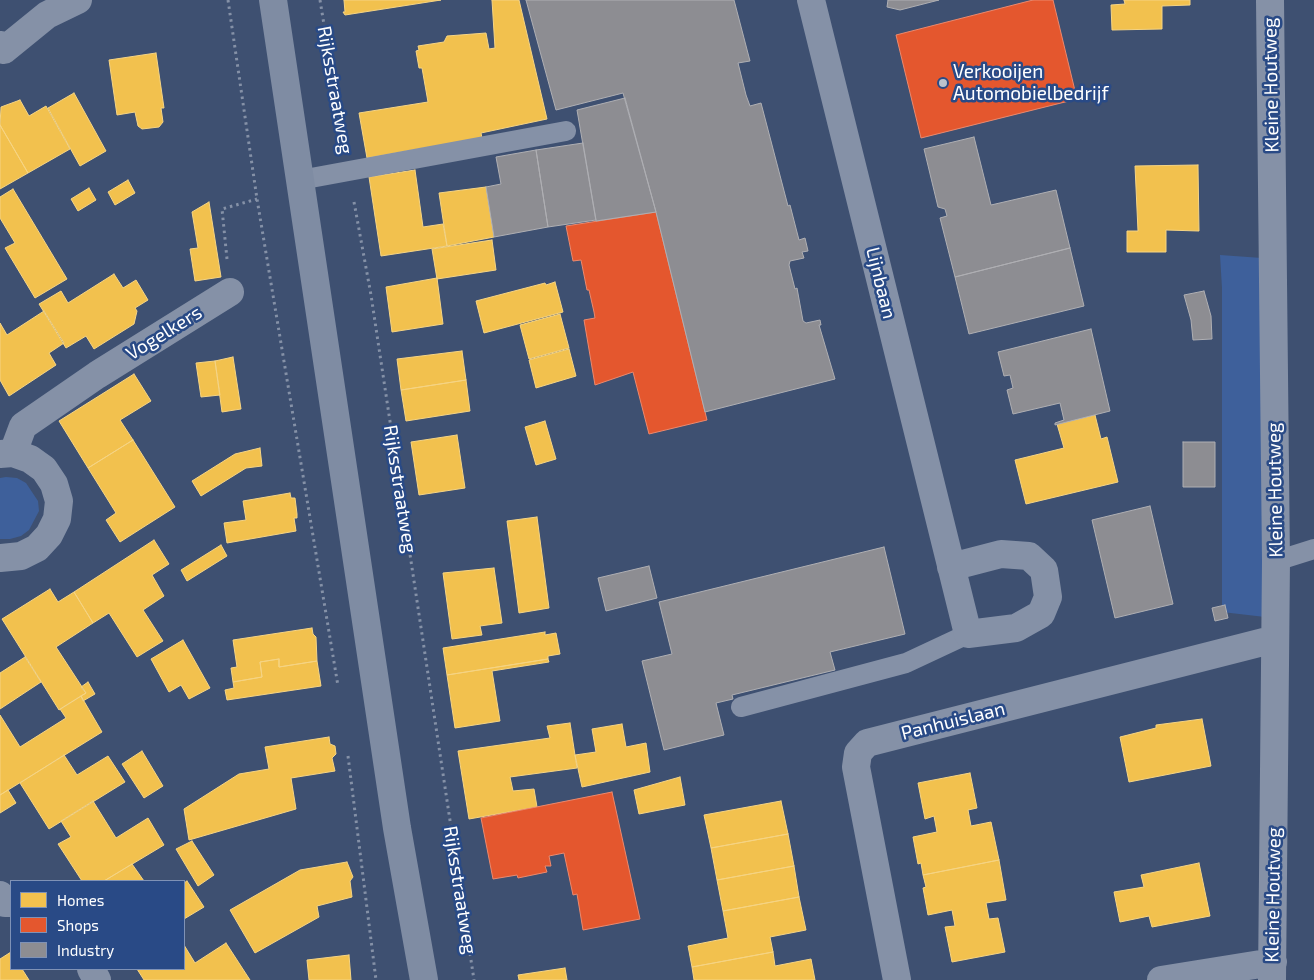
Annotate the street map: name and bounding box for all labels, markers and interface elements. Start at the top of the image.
street label: Kleine Houtweg [1258,17,1284,153]
street label: Rijksstraatweg [313,24,357,156]
place label: Verkooijen Automobielbedrijf [953,61,1109,105]
marker: Verkooijen Automobielbedrijf [937,77,949,89]
street label: Lijnbaan [861,245,901,321]
street label: Vogelkers [122,301,206,365]
street label: Kleine Houtweg [1262,422,1288,558]
street label: Rijksstraatweg [379,423,421,555]
street label: Panhuislaan [899,697,1007,745]
street label: Rijksstraatweg [439,824,481,956]
street label: Kleine Houtweg [1260,827,1286,963]
legend [10,880,185,970]
text: Homes [57,891,104,909]
text: Shops [57,916,99,934]
text: Industry [57,941,114,959]

